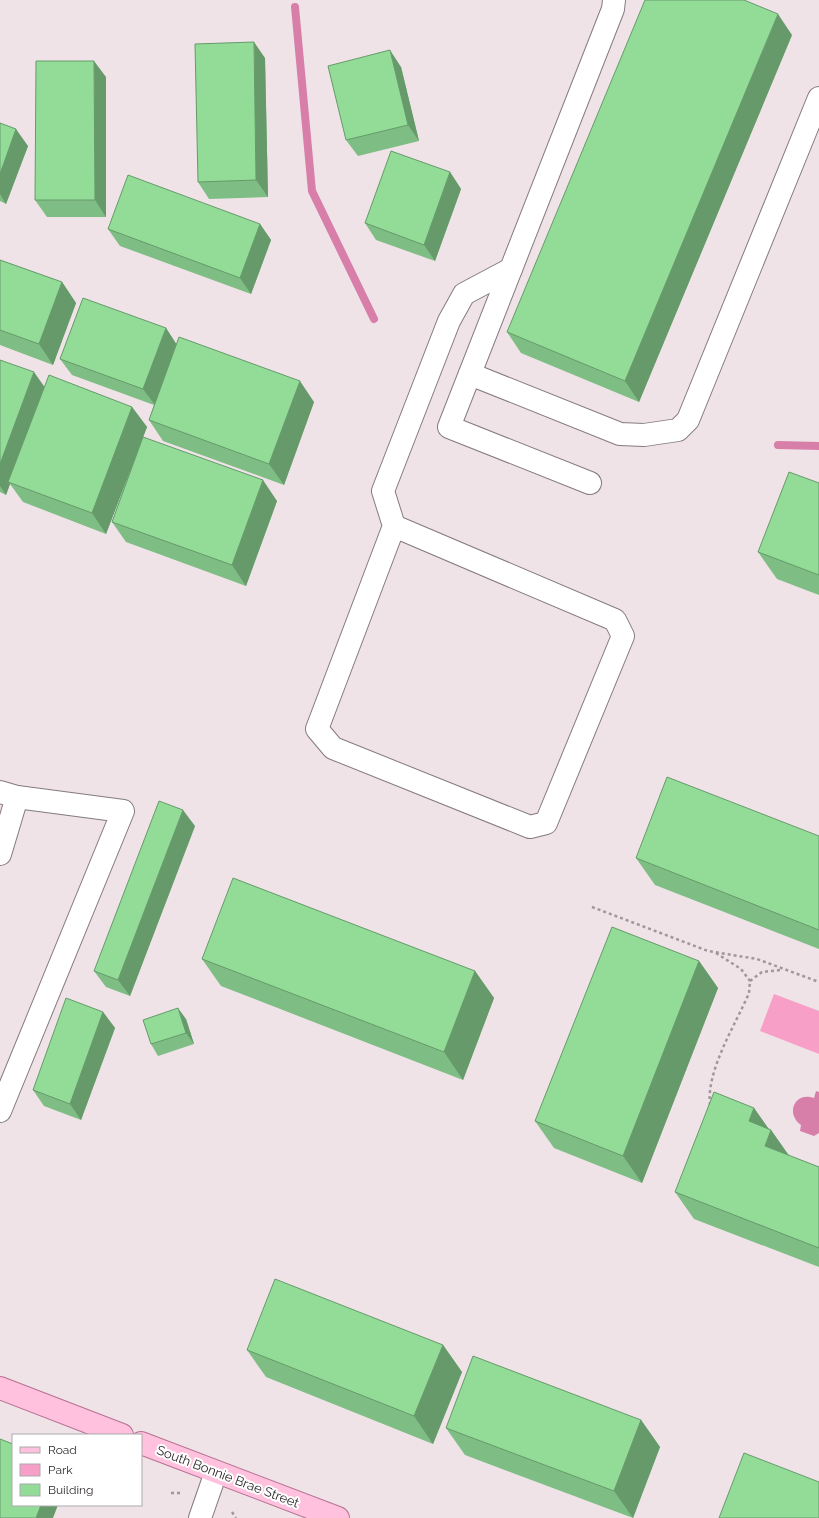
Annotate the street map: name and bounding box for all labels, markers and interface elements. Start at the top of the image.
legend [12,1434,142,1506]
street label: South Bonnie Brae Street [155,1442,302,1511]
text: Road [48,1443,77,1457]
text: Park [48,1463,73,1477]
text: Building [48,1483,94,1497]

